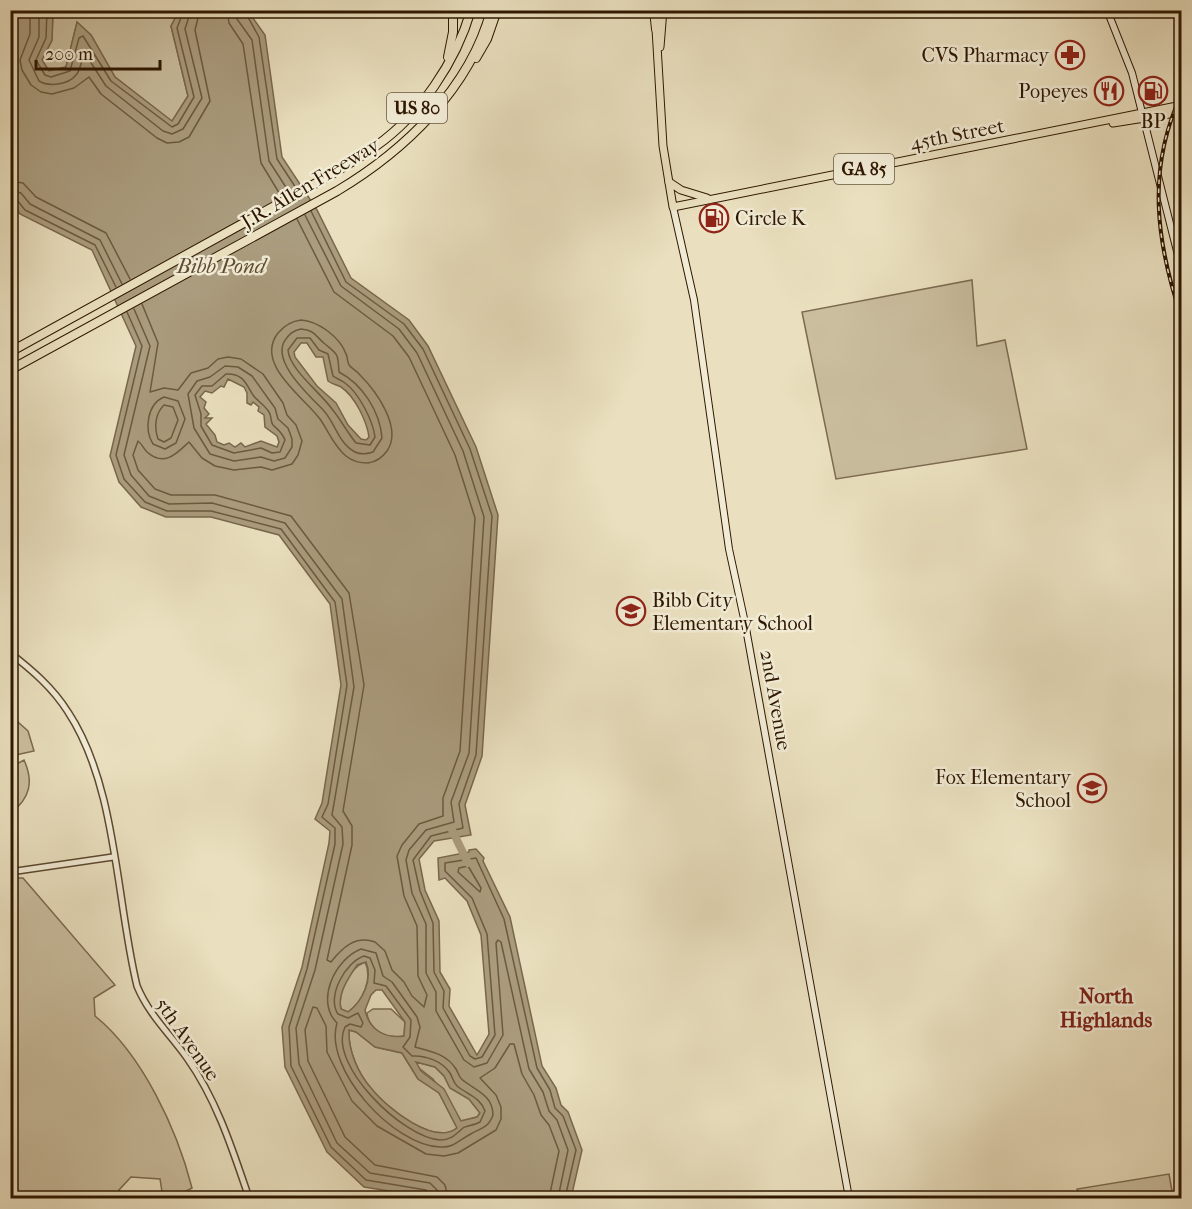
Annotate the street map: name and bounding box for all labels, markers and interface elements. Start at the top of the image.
scale bar [36,33,160,71]
pharmacy icon: CVS Pharmacy [1054,39,1086,71]
text: 200 m [45,44,93,65]
place label: CVS Pharmacy [922,44,1050,67]
restaurant icon: Popeyes [1093,75,1125,107]
fuel station icon: BP [1137,75,1169,107]
place label: Popeyes [1018,80,1088,103]
road number: US 80 [387,93,447,123]
place label: BP [1141,110,1165,133]
street label: 45th Street [908,114,1006,155]
street label: J.R. Allen Freeway [235,133,384,235]
road number: GA 85 [834,154,894,184]
fuel station icon: Circle K [698,202,730,234]
place label: Circle K [735,207,807,230]
water label: Bibb Pond [176,254,268,278]
place label: Bibb City Elementary School [652,589,814,635]
school or university icon: Bibb City Elementary School [615,595,647,627]
street label: 2nd Avenue [755,648,796,752]
place label: Fox Elementary School [935,766,1072,812]
school or university icon: Fox Elementary School [1076,772,1108,804]
district label: North Highlands [1060,984,1153,1032]
street label: 5th Avenue [151,993,225,1085]

